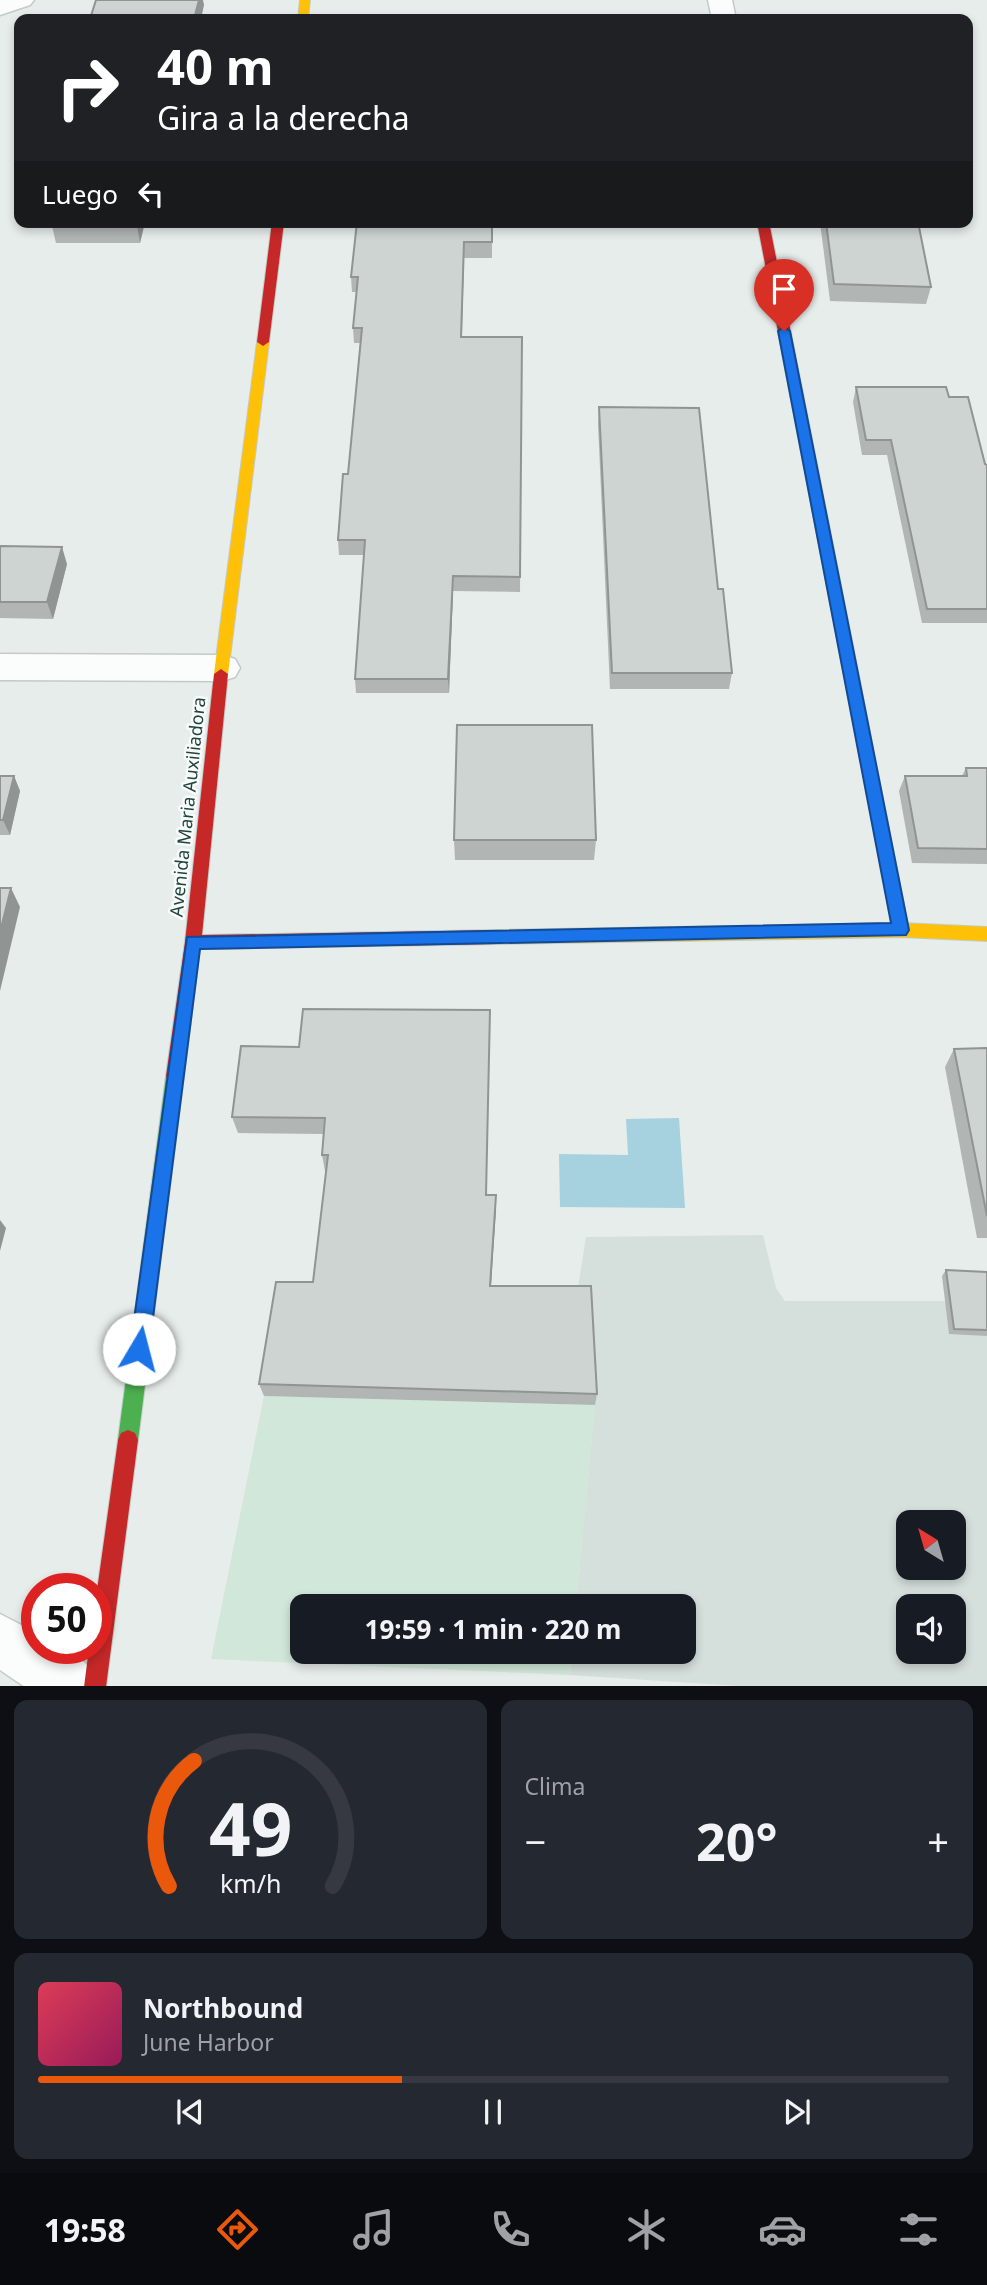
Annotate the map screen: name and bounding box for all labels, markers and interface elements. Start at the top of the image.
text: 40 m [157,33,274,99]
icon: right [42,42,133,133]
text: Gira a la derecha [157,96,410,139]
icon: left [132,175,170,213]
text: Luego [42,176,118,212]
pin [754,259,814,331]
icon: arrive [765,270,803,308]
street label: Avenida Maria Auxiliadora [164,696,210,918]
position arrow [102,1312,176,1386]
north arrow [896,1510,966,1580]
map controls [896,1510,966,1664]
speed limit sign: 50 [21,1573,112,1664]
button: sound [896,1594,966,1664]
text: 19:59 · 1 min · 220 m [365,1611,621,1647]
text: Clima [525,1770,585,1802]
text: 49 [209,1778,292,1877]
text: 20° [696,1805,778,1876]
text: − [525,1815,546,1867]
text: + [927,1815,949,1867]
text: km/h [219,1865,281,1899]
text: Northbound [143,1990,303,2026]
text: June Harbor [143,2026,274,2058]
icon: previous [171,2093,209,2131]
icon: pause [474,2093,512,2131]
icon: next [778,2093,816,2131]
icon: directions [213,2205,262,2254]
icon: music [349,2205,398,2254]
icon: phone [486,2205,535,2254]
icon: climate [622,2205,671,2254]
icon: car [758,2205,807,2254]
icon: filters [894,2205,943,2254]
text: 19:58 [44,2208,126,2251]

